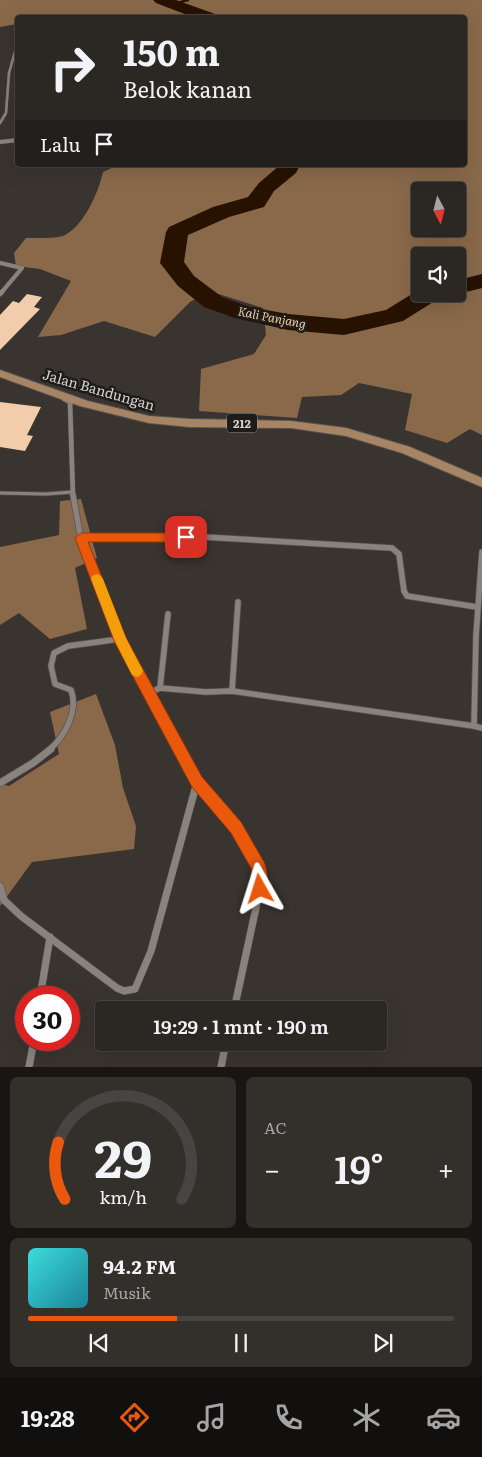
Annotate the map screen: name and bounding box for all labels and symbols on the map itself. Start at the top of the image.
north arrow [411,182,466,238]
water label: Kali Panjang [236,302,308,332]
street label: Jalan Bandungan [41,363,157,415]
road number: 212 [227,413,257,432]
pin [165,516,207,558]
position arrow [233,862,285,914]
speed limit sign: 30 [15,986,80,1051]

